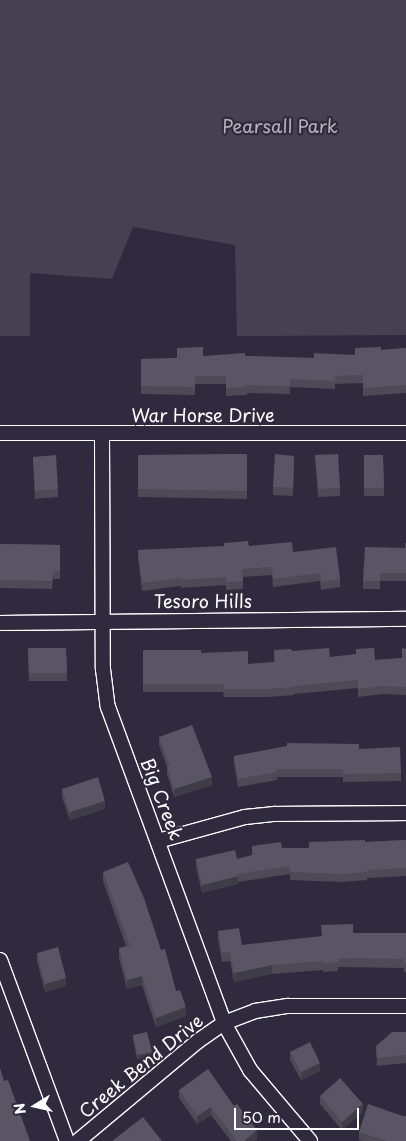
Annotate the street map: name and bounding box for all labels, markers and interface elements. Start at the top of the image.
park label: Pearsall Park [222,115,338,137]
street label: War Horse Drive [131,404,275,426]
street label: Tesoro Hills [154,590,252,612]
street label: Big Creek [137,755,187,843]
street label: Creek Bend Drive [74,1009,208,1123]
north arrow [10,1081,60,1131]
scale bar [236,1098,361,1130]
text: N [8,1101,31,1116]
text: 50 m [242,1105,281,1128]

